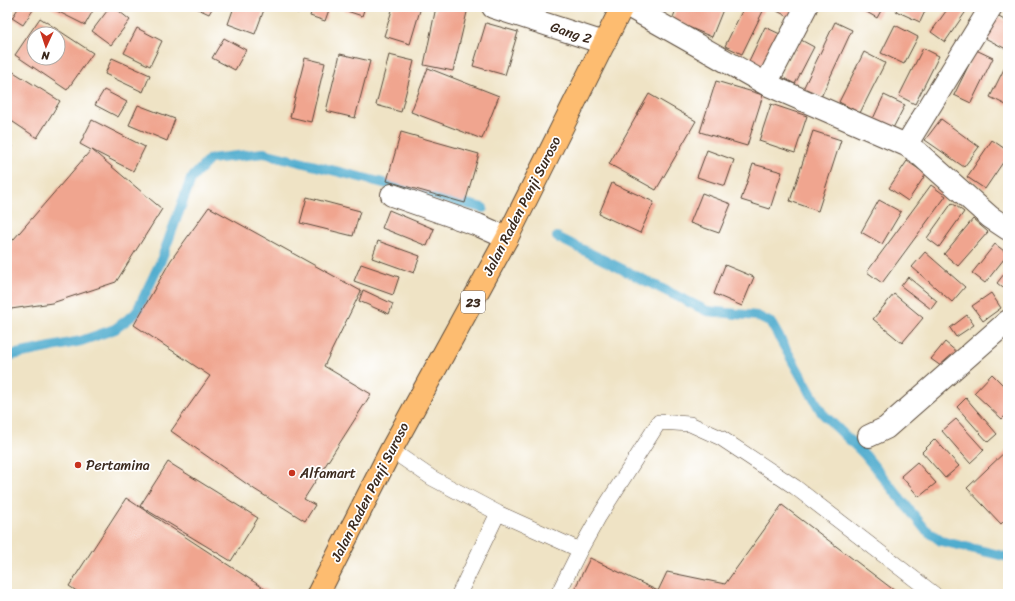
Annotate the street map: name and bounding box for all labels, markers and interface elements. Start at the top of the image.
street label: Gang 2 [547,15,595,51]
north arrow [26,26,66,66]
text: N [41,46,51,65]
street label: Jalan Raden Panji Suroso [475,132,568,281]
road number: 23 [461,291,485,313]
street label: Jalan Raden Panji Suroso [323,418,416,567]
place label: Pertamina [86,453,150,478]
marker: Pertamina [73,460,83,470]
place label: Alfamart [299,461,356,486]
marker: Alfamart [287,468,297,478]

